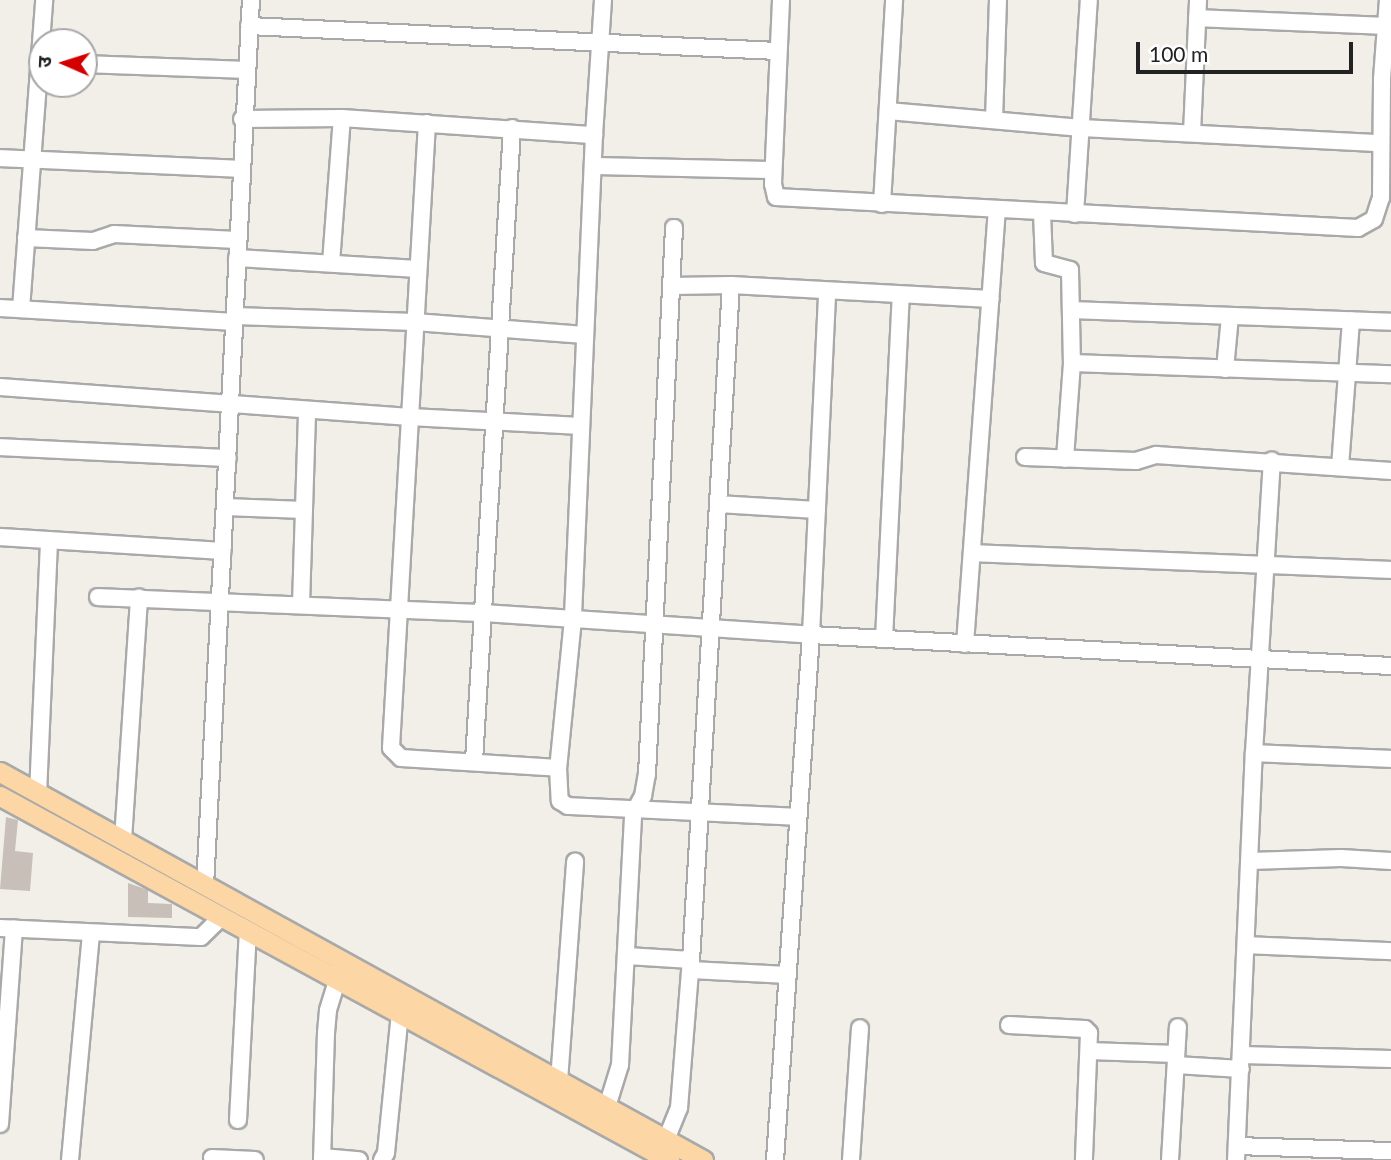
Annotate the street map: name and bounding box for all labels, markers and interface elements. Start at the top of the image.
north arrow [28,28,98,98]
scale bar [1139,28,1356,72]
text: 100 m [1149,41,1208,66]
text: उ [32,56,55,68]

